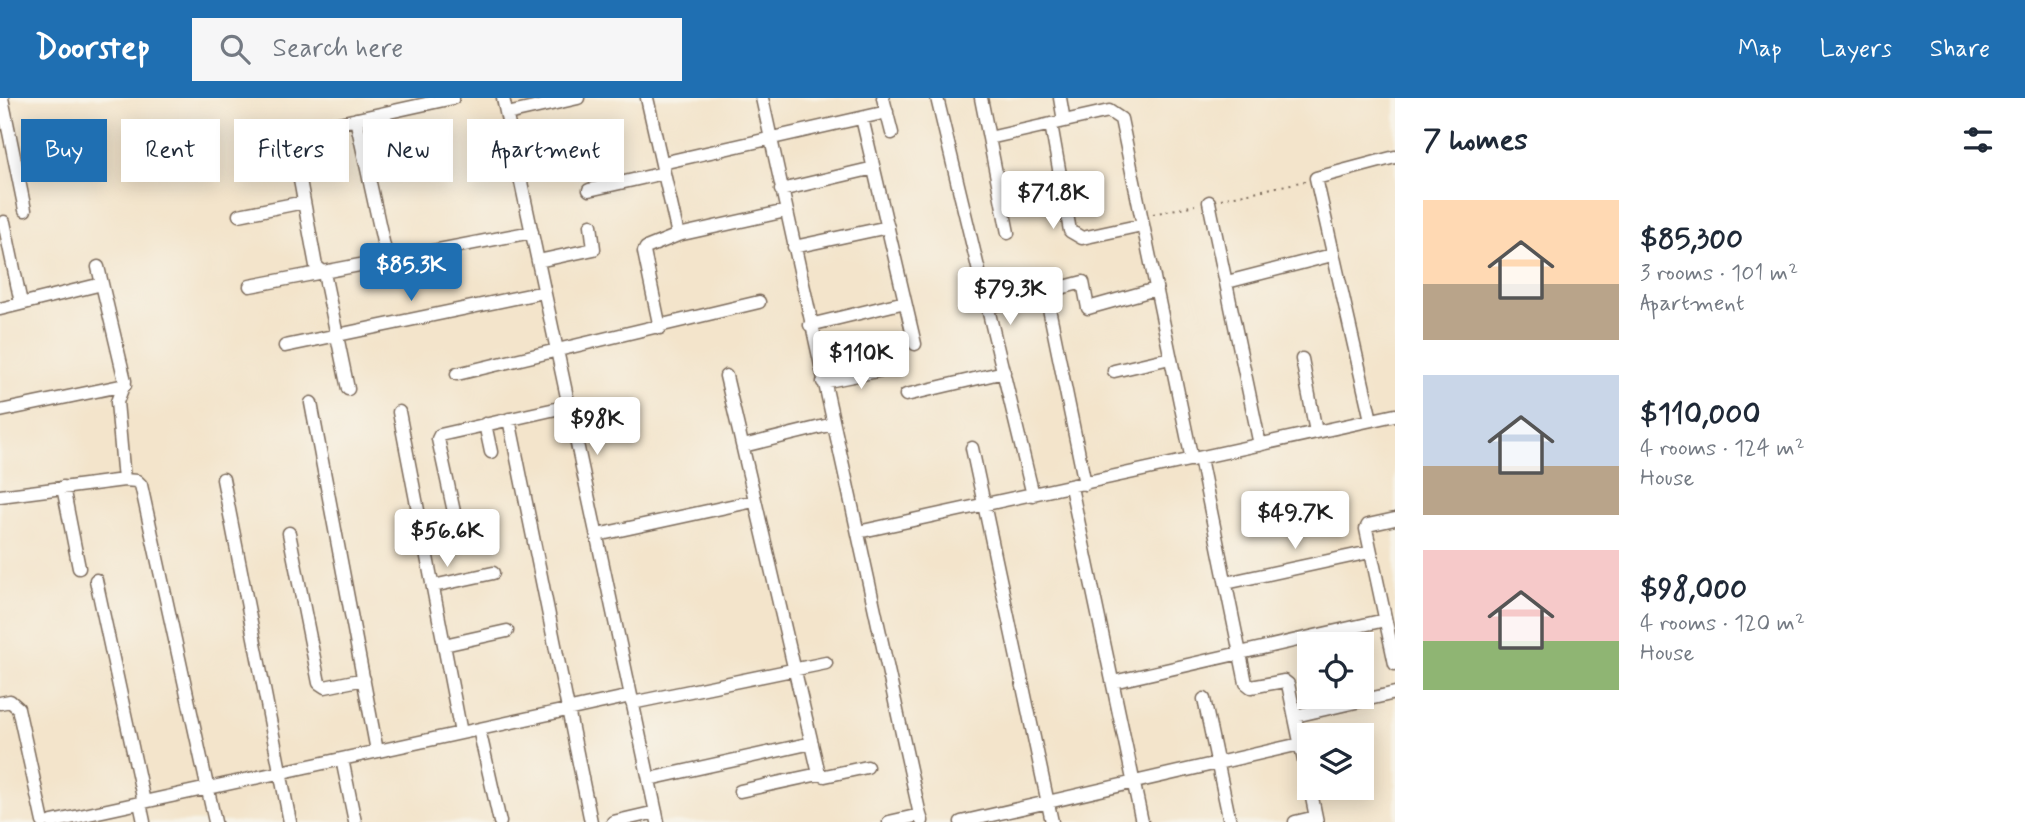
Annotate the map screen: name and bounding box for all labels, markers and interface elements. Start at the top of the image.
search box [192,18,682,81]
text: Doorstep [35,27,150,71]
icon: search [216,30,254,68]
text: Search here [272,32,403,66]
text: Map [1738,34,1782,65]
text: Layers [1820,34,1892,65]
text: Share [1930,34,1990,65]
chip: Buy [21,119,107,182]
chip: Rent [121,119,220,182]
chip: Filters [234,119,349,182]
chip: New [363,119,453,182]
chip: Apartment [467,119,624,182]
text: 7 homes [1423,121,1528,160]
icon: filters [1959,121,1997,159]
pin: $71.8K [996,172,1110,231]
text: $71.8K [1017,179,1089,209]
text: $85,300 [1640,220,1743,259]
icon: home [1479,228,1563,312]
pin: $85.3K [354,244,468,303]
text: $85.3K [376,251,446,281]
text: 3 rooms · 101 m² [1640,259,1798,289]
pin: $79.3K [953,268,1067,327]
text: $79.3K [974,275,1046,305]
text: Apartment [1640,289,1745,319]
pin: $110K [812,331,910,391]
text: $110K [829,339,893,369]
text: $110,000 [1640,395,1760,434]
pin: $98K [556,398,638,457]
icon: home [1479,403,1563,487]
text: $98K [570,405,624,435]
text: 4 rooms · 124 m² [1640,434,1805,464]
text: House [1640,464,1694,494]
pin: $49.7K [1238,491,1352,551]
text: $49.7K [1257,499,1333,529]
pin: $56.6K [390,510,504,569]
text: $56.6K [411,517,483,547]
text: $98,000 [1640,570,1747,609]
icon: home [1479,578,1563,662]
text: 4 rooms · 120 m² [1640,609,1805,639]
map controls [1297,632,1374,800]
button: locate [1297,632,1374,709]
text: House [1640,639,1694,669]
button: layers [1297,723,1374,800]

